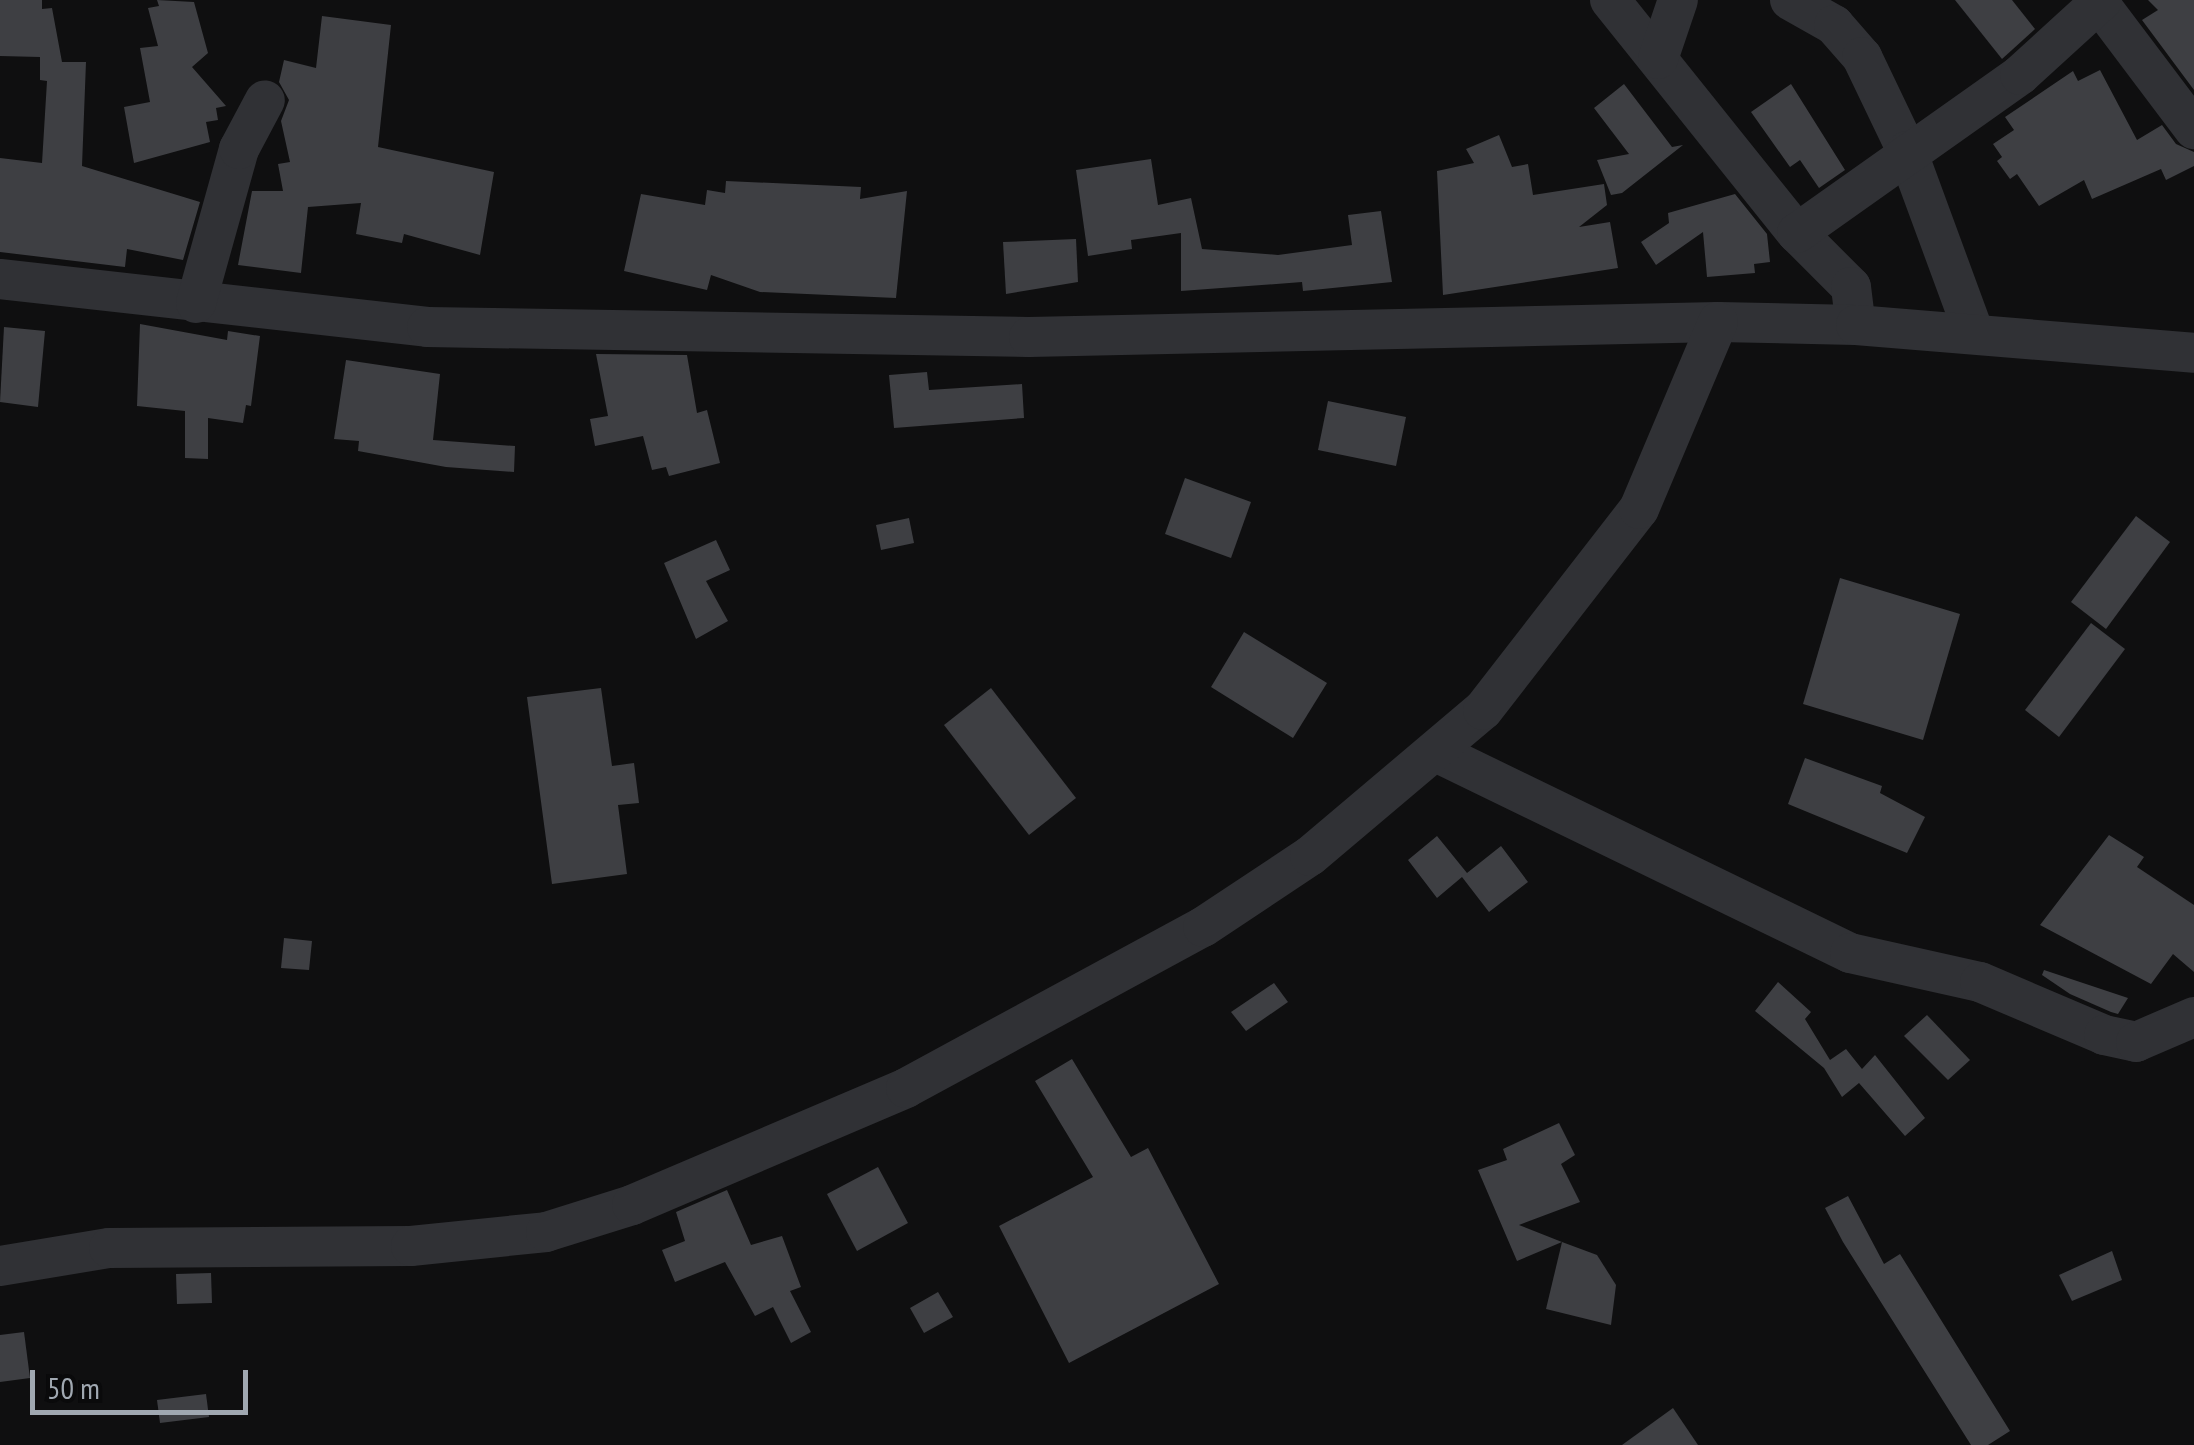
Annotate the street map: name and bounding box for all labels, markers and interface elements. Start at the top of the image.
scale bar [35,1350,252,1412]
text: 50 m [47,1368,100,1407]

